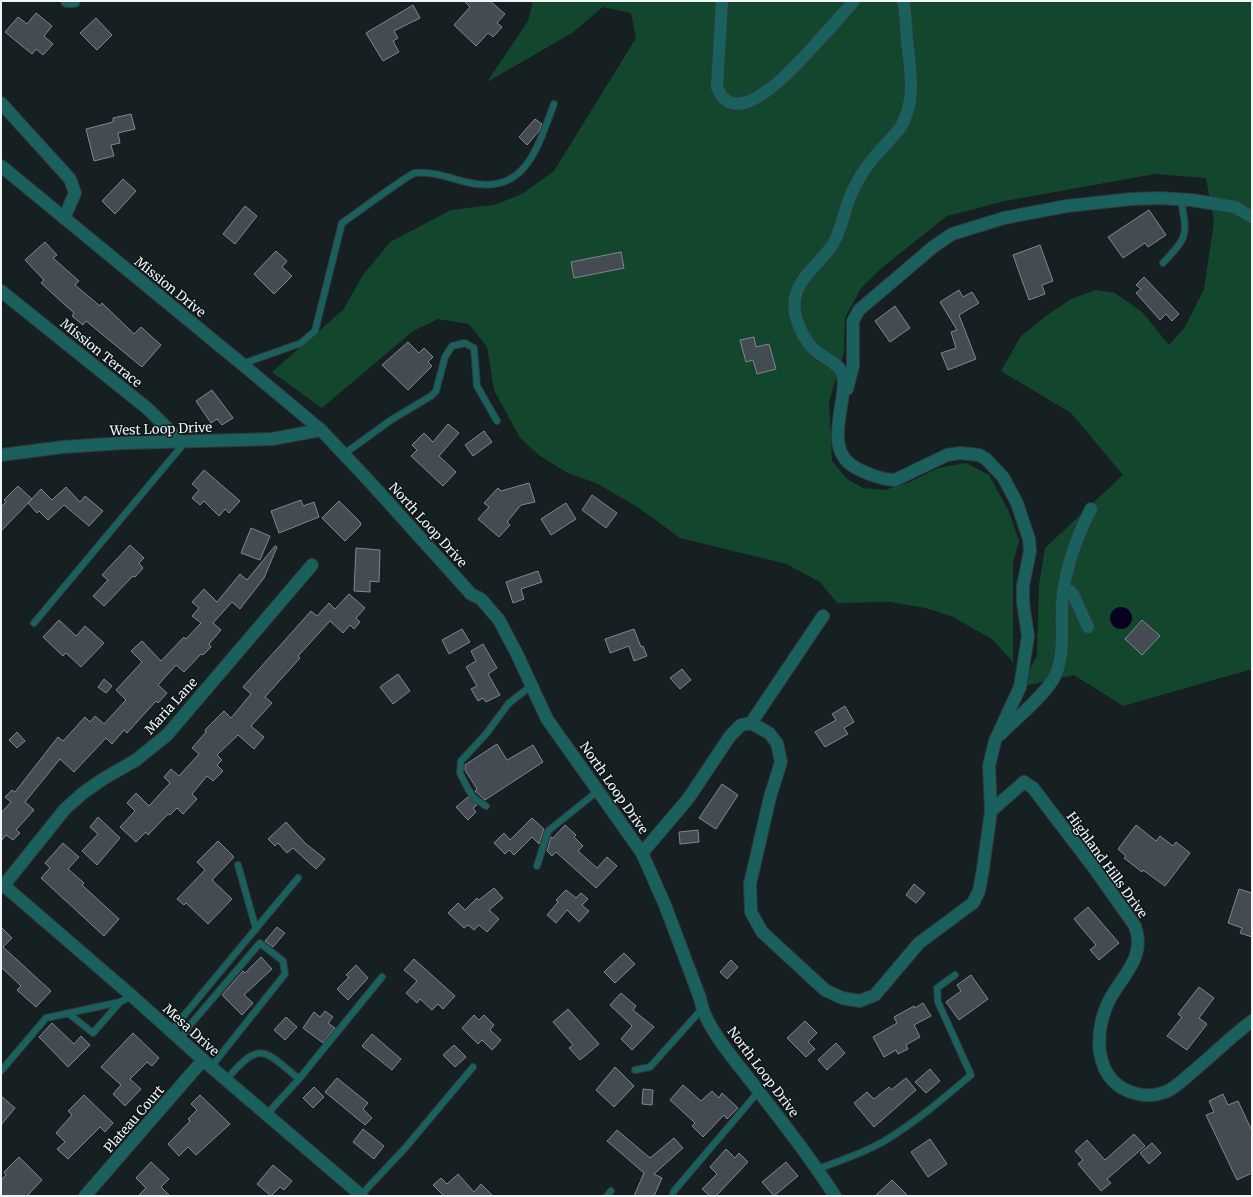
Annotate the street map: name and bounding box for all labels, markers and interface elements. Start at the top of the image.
street label: Mission Drive [131,253,209,321]
street label: Mission Terrace [57,315,146,391]
street label: West Loop Drive [109,419,213,439]
street label: North Loop Drive [385,479,471,571]
street label: Maria Lane [141,674,201,738]
street label: North Loop Drive [576,739,652,838]
street label: Highland Hills Drive [1063,809,1151,922]
street label: Mesa Drive [159,1000,223,1060]
street label: North Loop Drive [724,1024,803,1121]
street label: Plateau Court [100,1082,168,1156]

